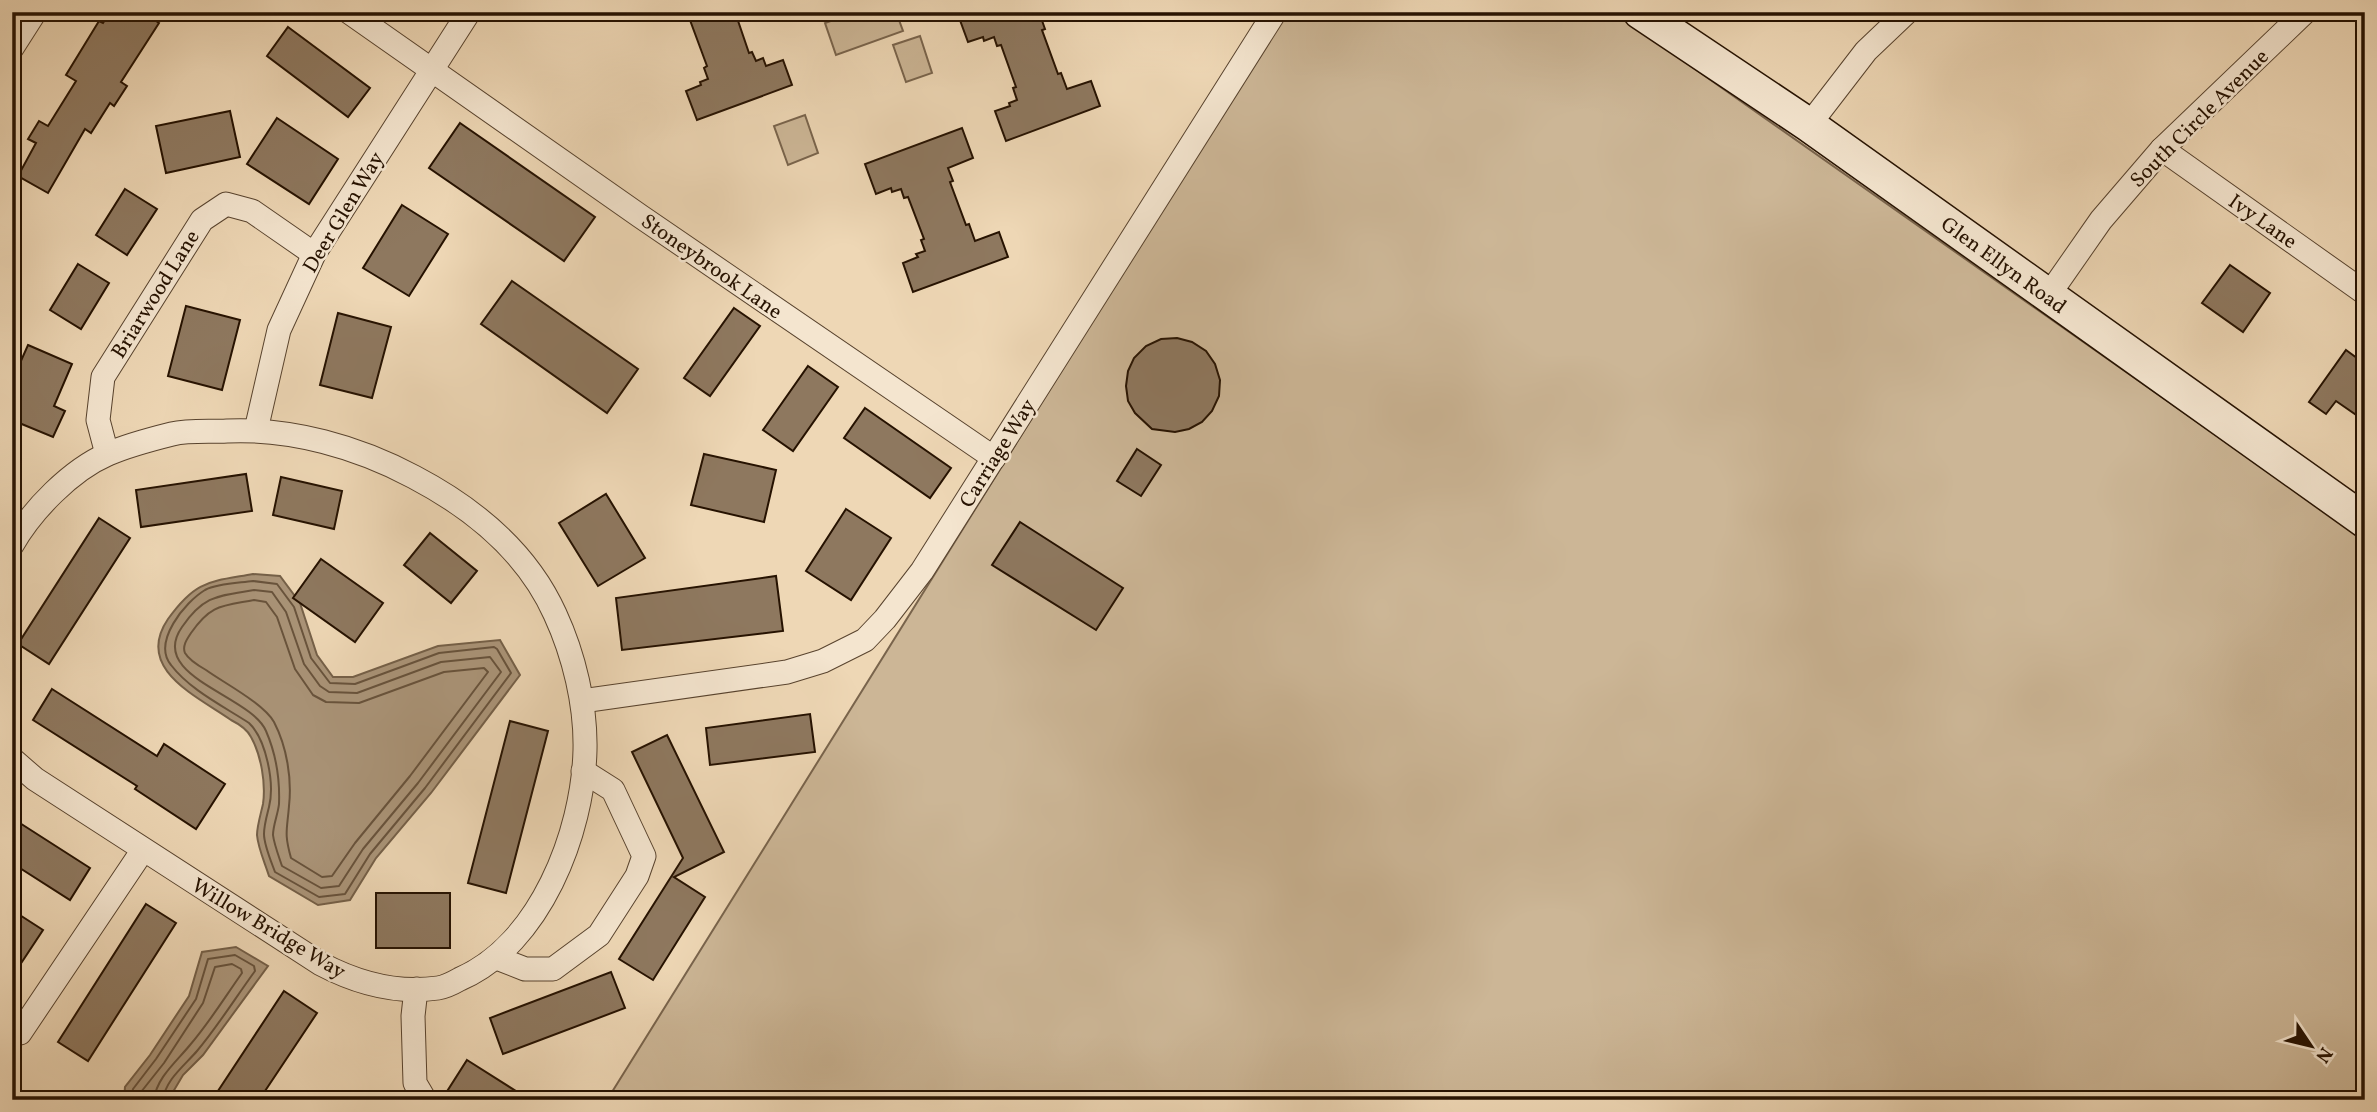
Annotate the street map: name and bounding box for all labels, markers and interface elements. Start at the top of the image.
street label: South Circle Avenue [2124,43,2276,195]
street label: Deer Glen Way [297,146,392,279]
street label: Ivy Lane [2222,188,2303,257]
street label: Stoneybrook Lane [635,208,788,327]
street label: Glen Ellyn Road [1934,211,2072,322]
street label: Briarwood Lane [105,225,207,365]
street label: Carriage Way [953,393,1044,514]
street label: Willow Bridge Way [186,872,351,987]
north arrow [2276,1010,2346,1080]
text: N [2309,1041,2338,1068]

